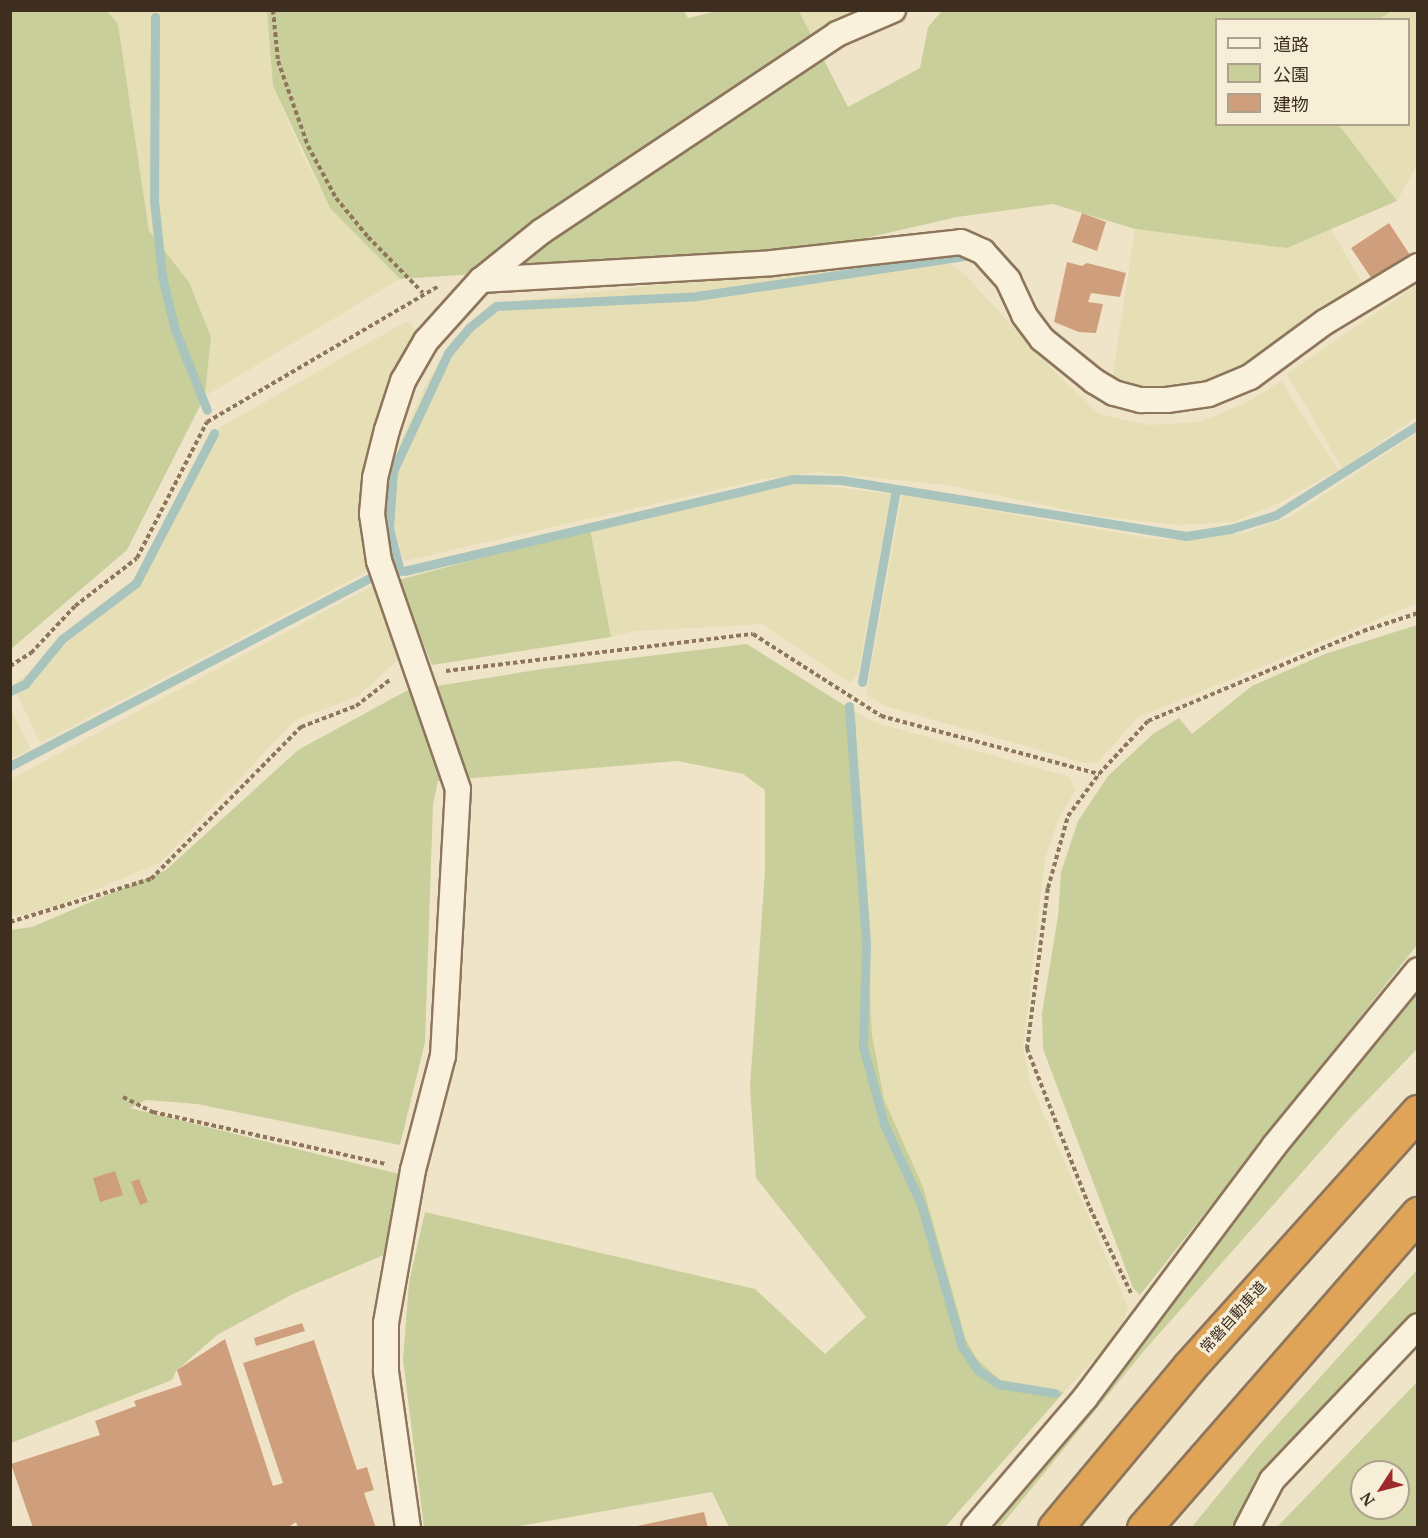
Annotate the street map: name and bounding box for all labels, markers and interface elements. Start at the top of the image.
legend [1215,18,1410,126]
text: 道路 [1273,32,1309,56]
text: 公園 [1273,62,1309,86]
text: 建物 [1273,92,1309,116]
street label: 常磐自動車道 [1196,1278,1270,1356]
north arrow [1350,1460,1410,1520]
text: N [1355,1488,1380,1511]

